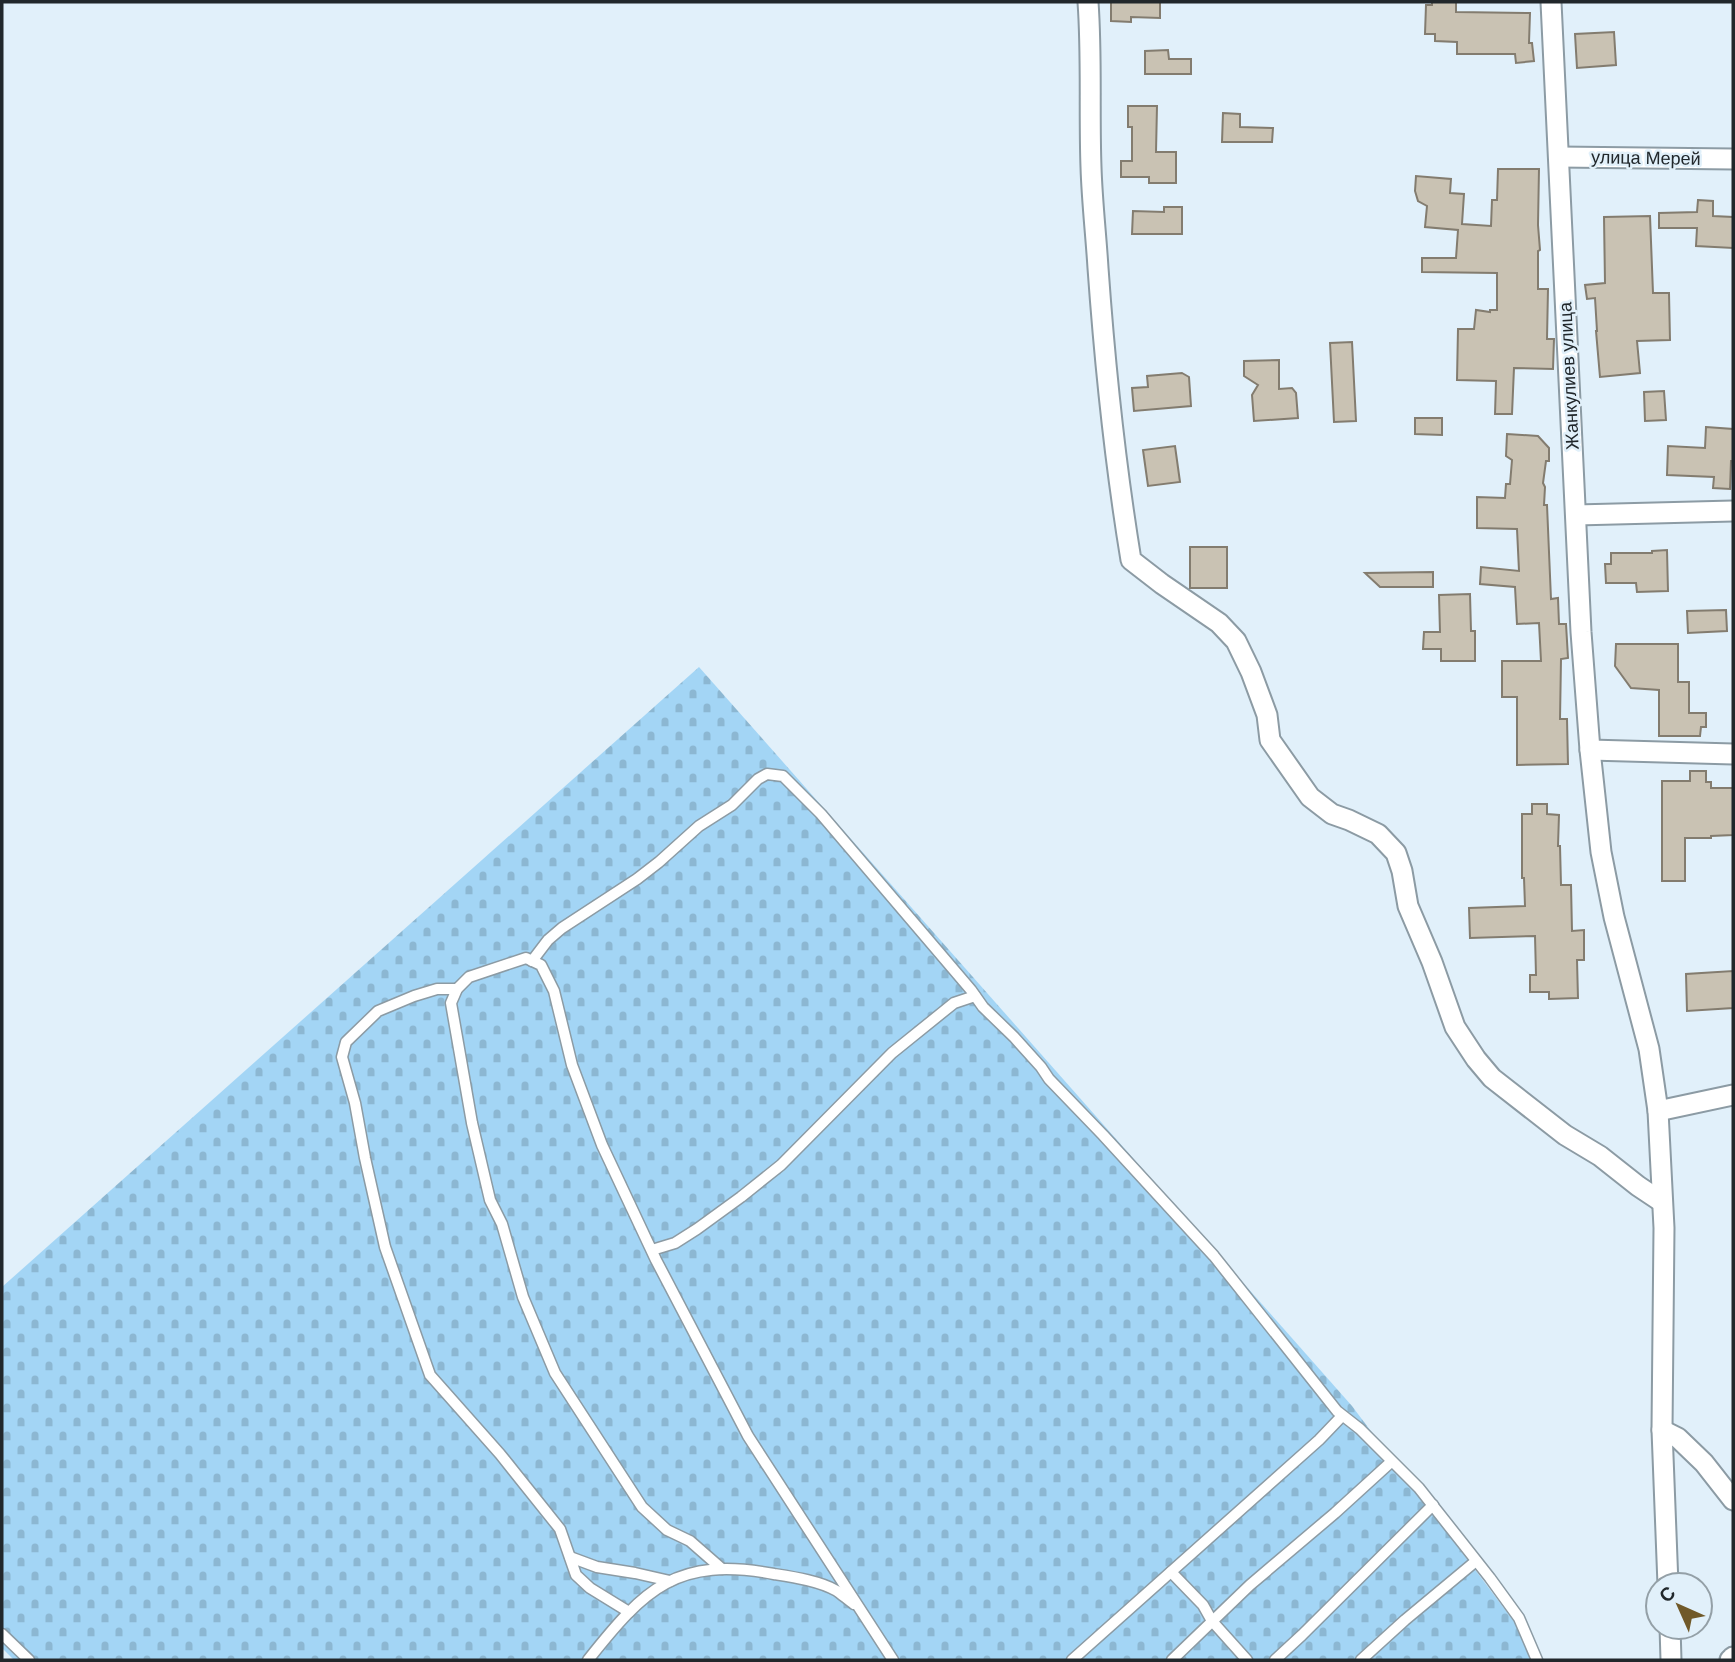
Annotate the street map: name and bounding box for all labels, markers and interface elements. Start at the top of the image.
street label: улица Мерей [1591,145,1701,171]
street label: Жанкулиев улица [1553,301,1585,450]
north arrow [1644,1571,1714,1641]
text: С [1654,1580,1681,1608]

